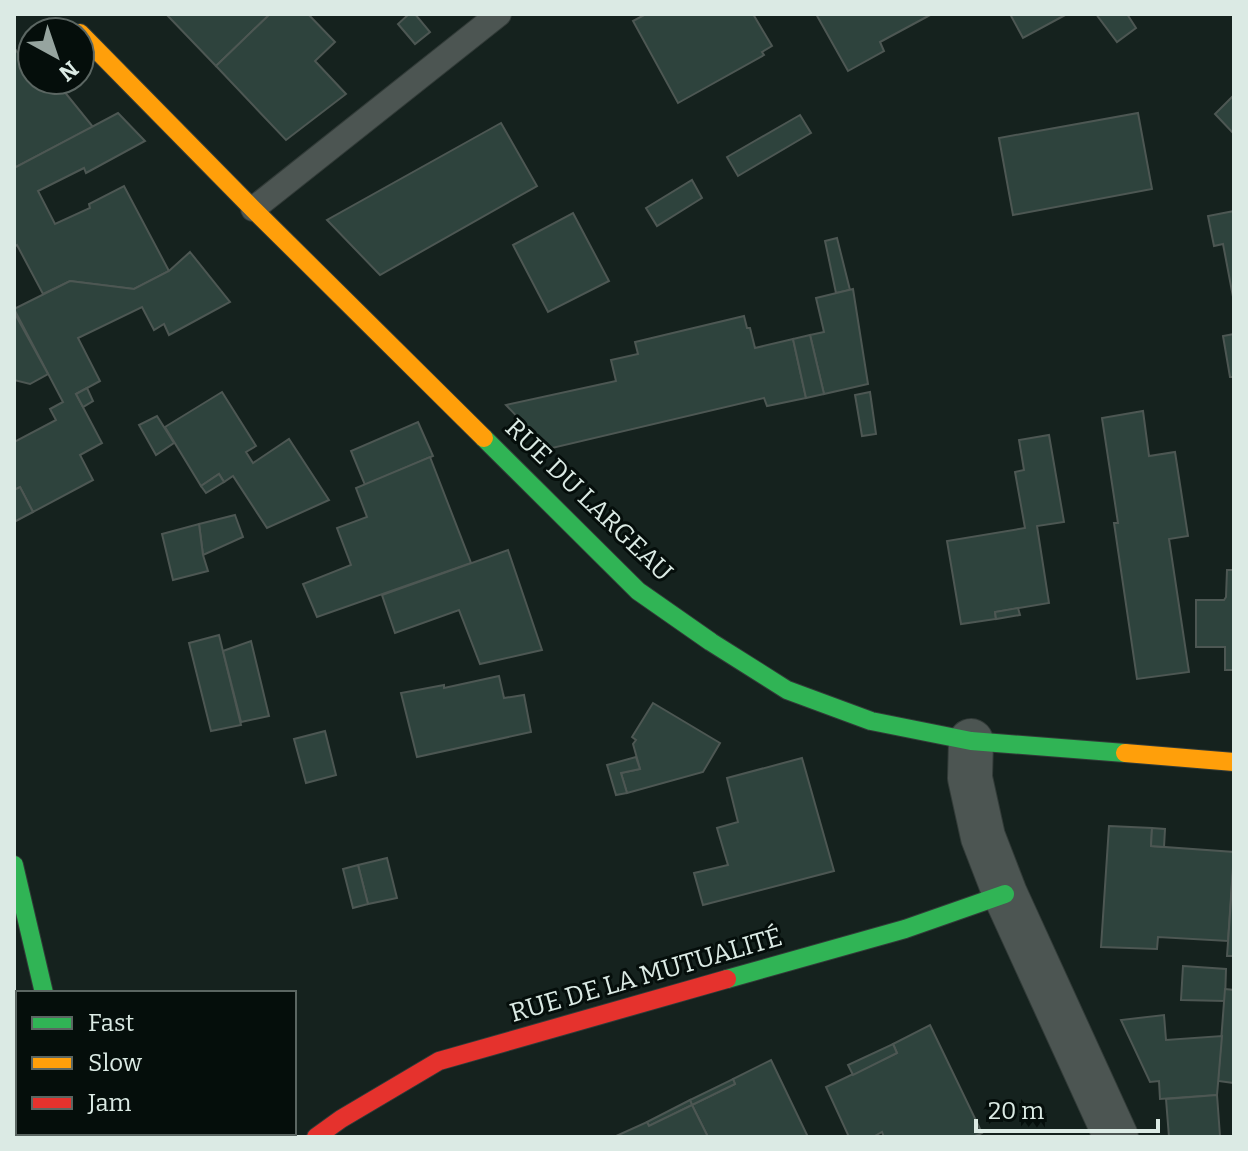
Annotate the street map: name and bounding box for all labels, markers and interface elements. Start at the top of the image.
north arrow [16,16,96,96]
text: N [53,55,84,87]
street label: RUE DU LARGEAU [499,412,679,588]
street label: RUE DE LA MUTUALITÉ [506,921,786,1029]
legend [16,991,296,1135]
text: Fast [88,1009,134,1037]
text: Slow [88,1049,143,1077]
scale bar [976,1083,1158,1133]
text: Jam [87,1089,132,1117]
text: 20 m [988,1097,1044,1125]

